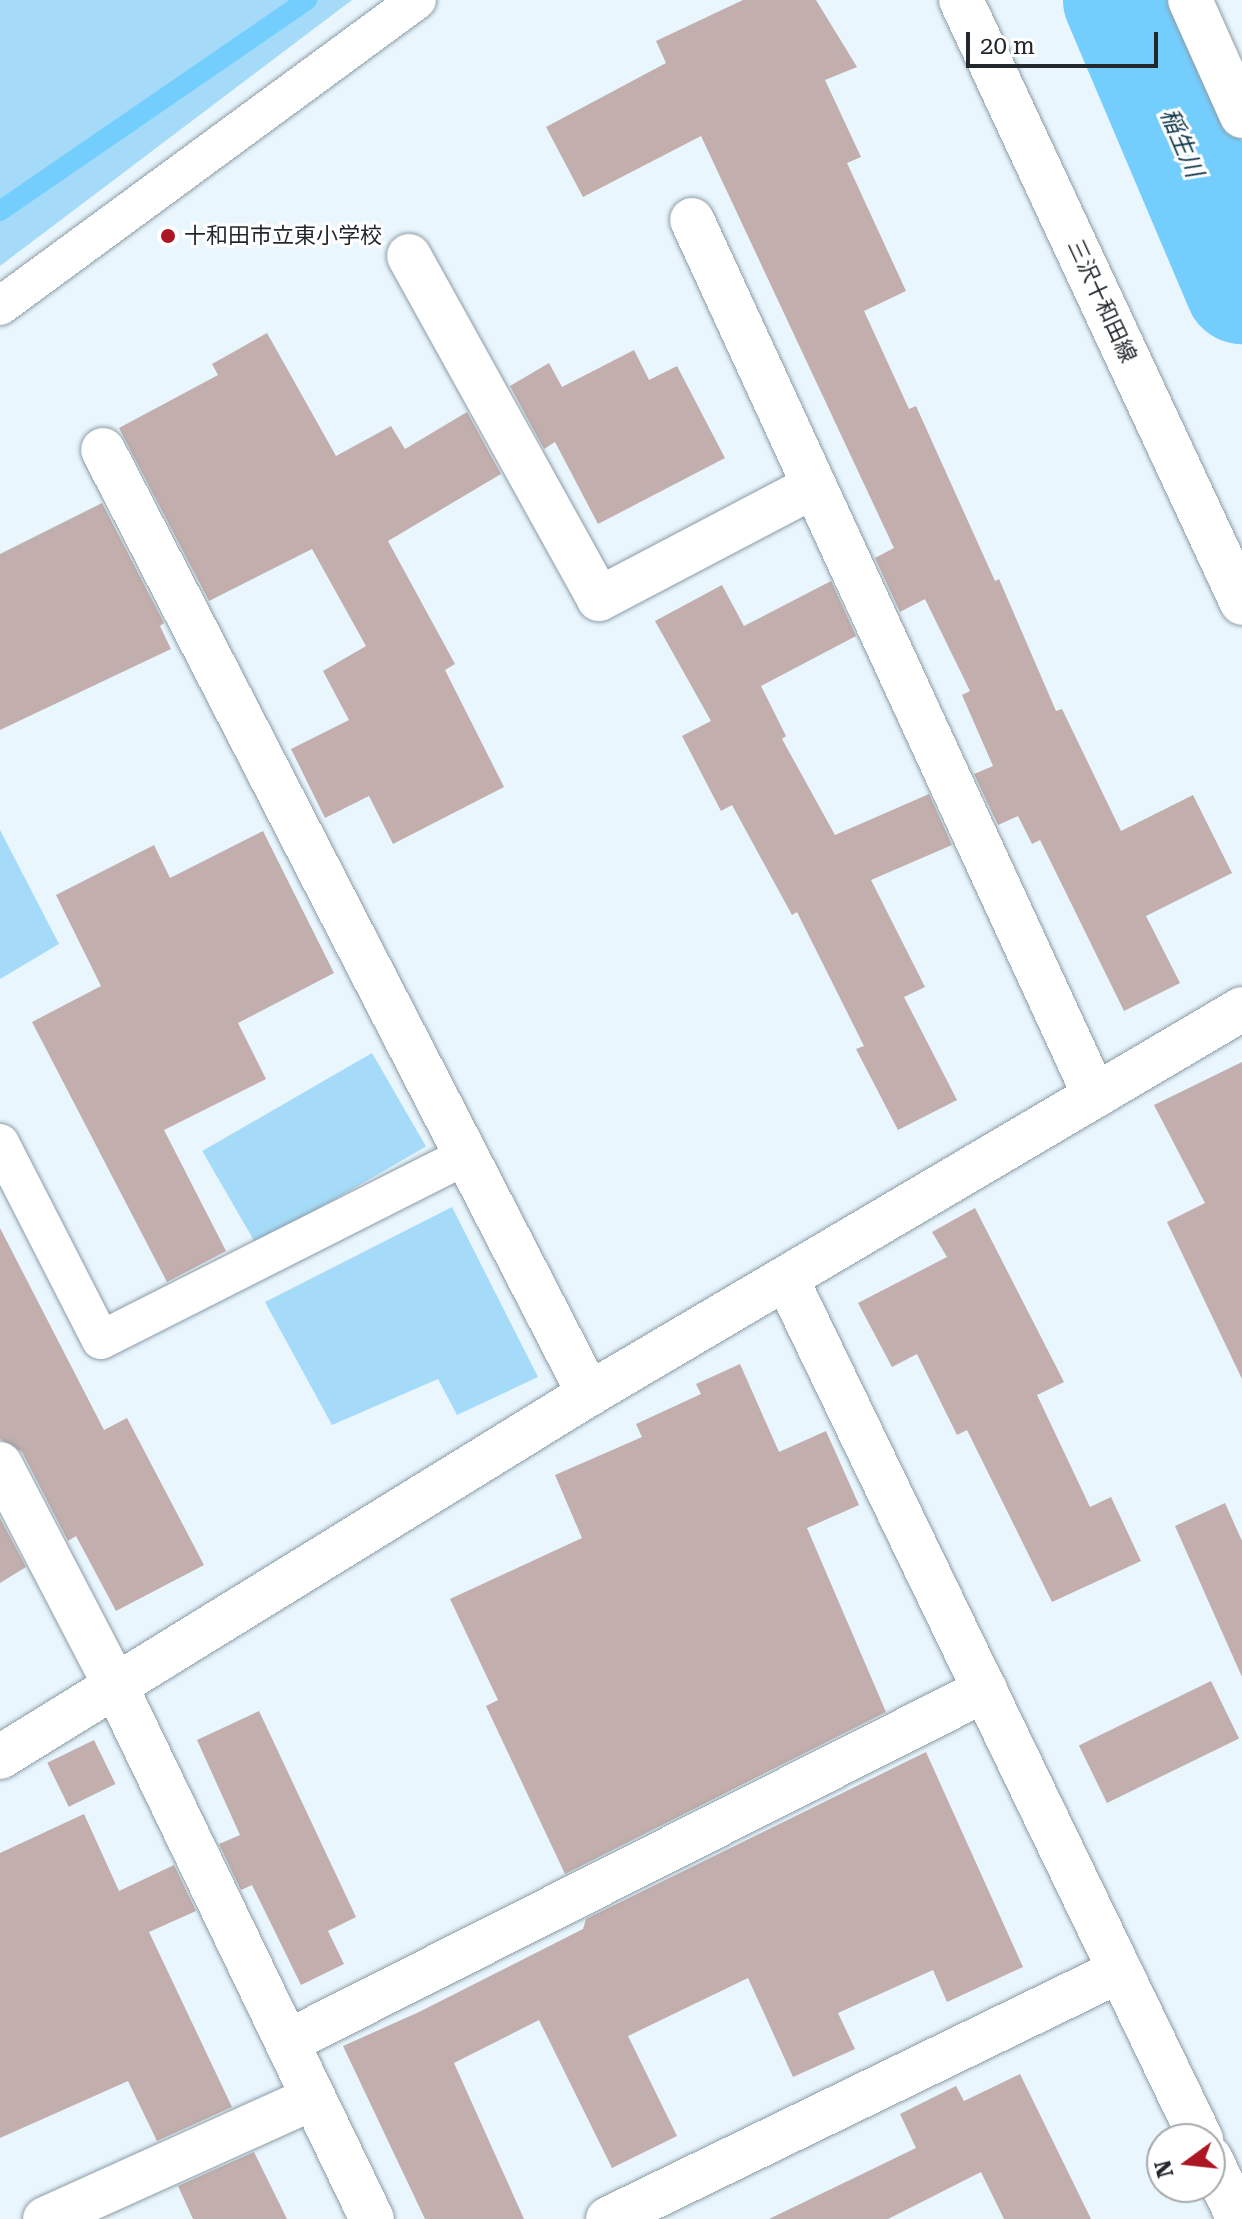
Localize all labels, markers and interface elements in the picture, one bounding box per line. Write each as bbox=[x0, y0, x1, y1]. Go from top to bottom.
scale bar bbox=[970, 16, 1162, 66]
text: 20 m bbox=[980, 32, 1035, 60]
water label: 稲生川 bbox=[1154, 104, 1208, 182]
place label: 十和田市立東小学校 bbox=[184, 223, 382, 249]
marker: 十和田市立東小学校 bbox=[159, 227, 177, 245]
street label: 三沢十和田線 bbox=[1062, 236, 1142, 366]
north arrow bbox=[1146, 2123, 1226, 2203]
text: N bbox=[1150, 2157, 1179, 2180]

